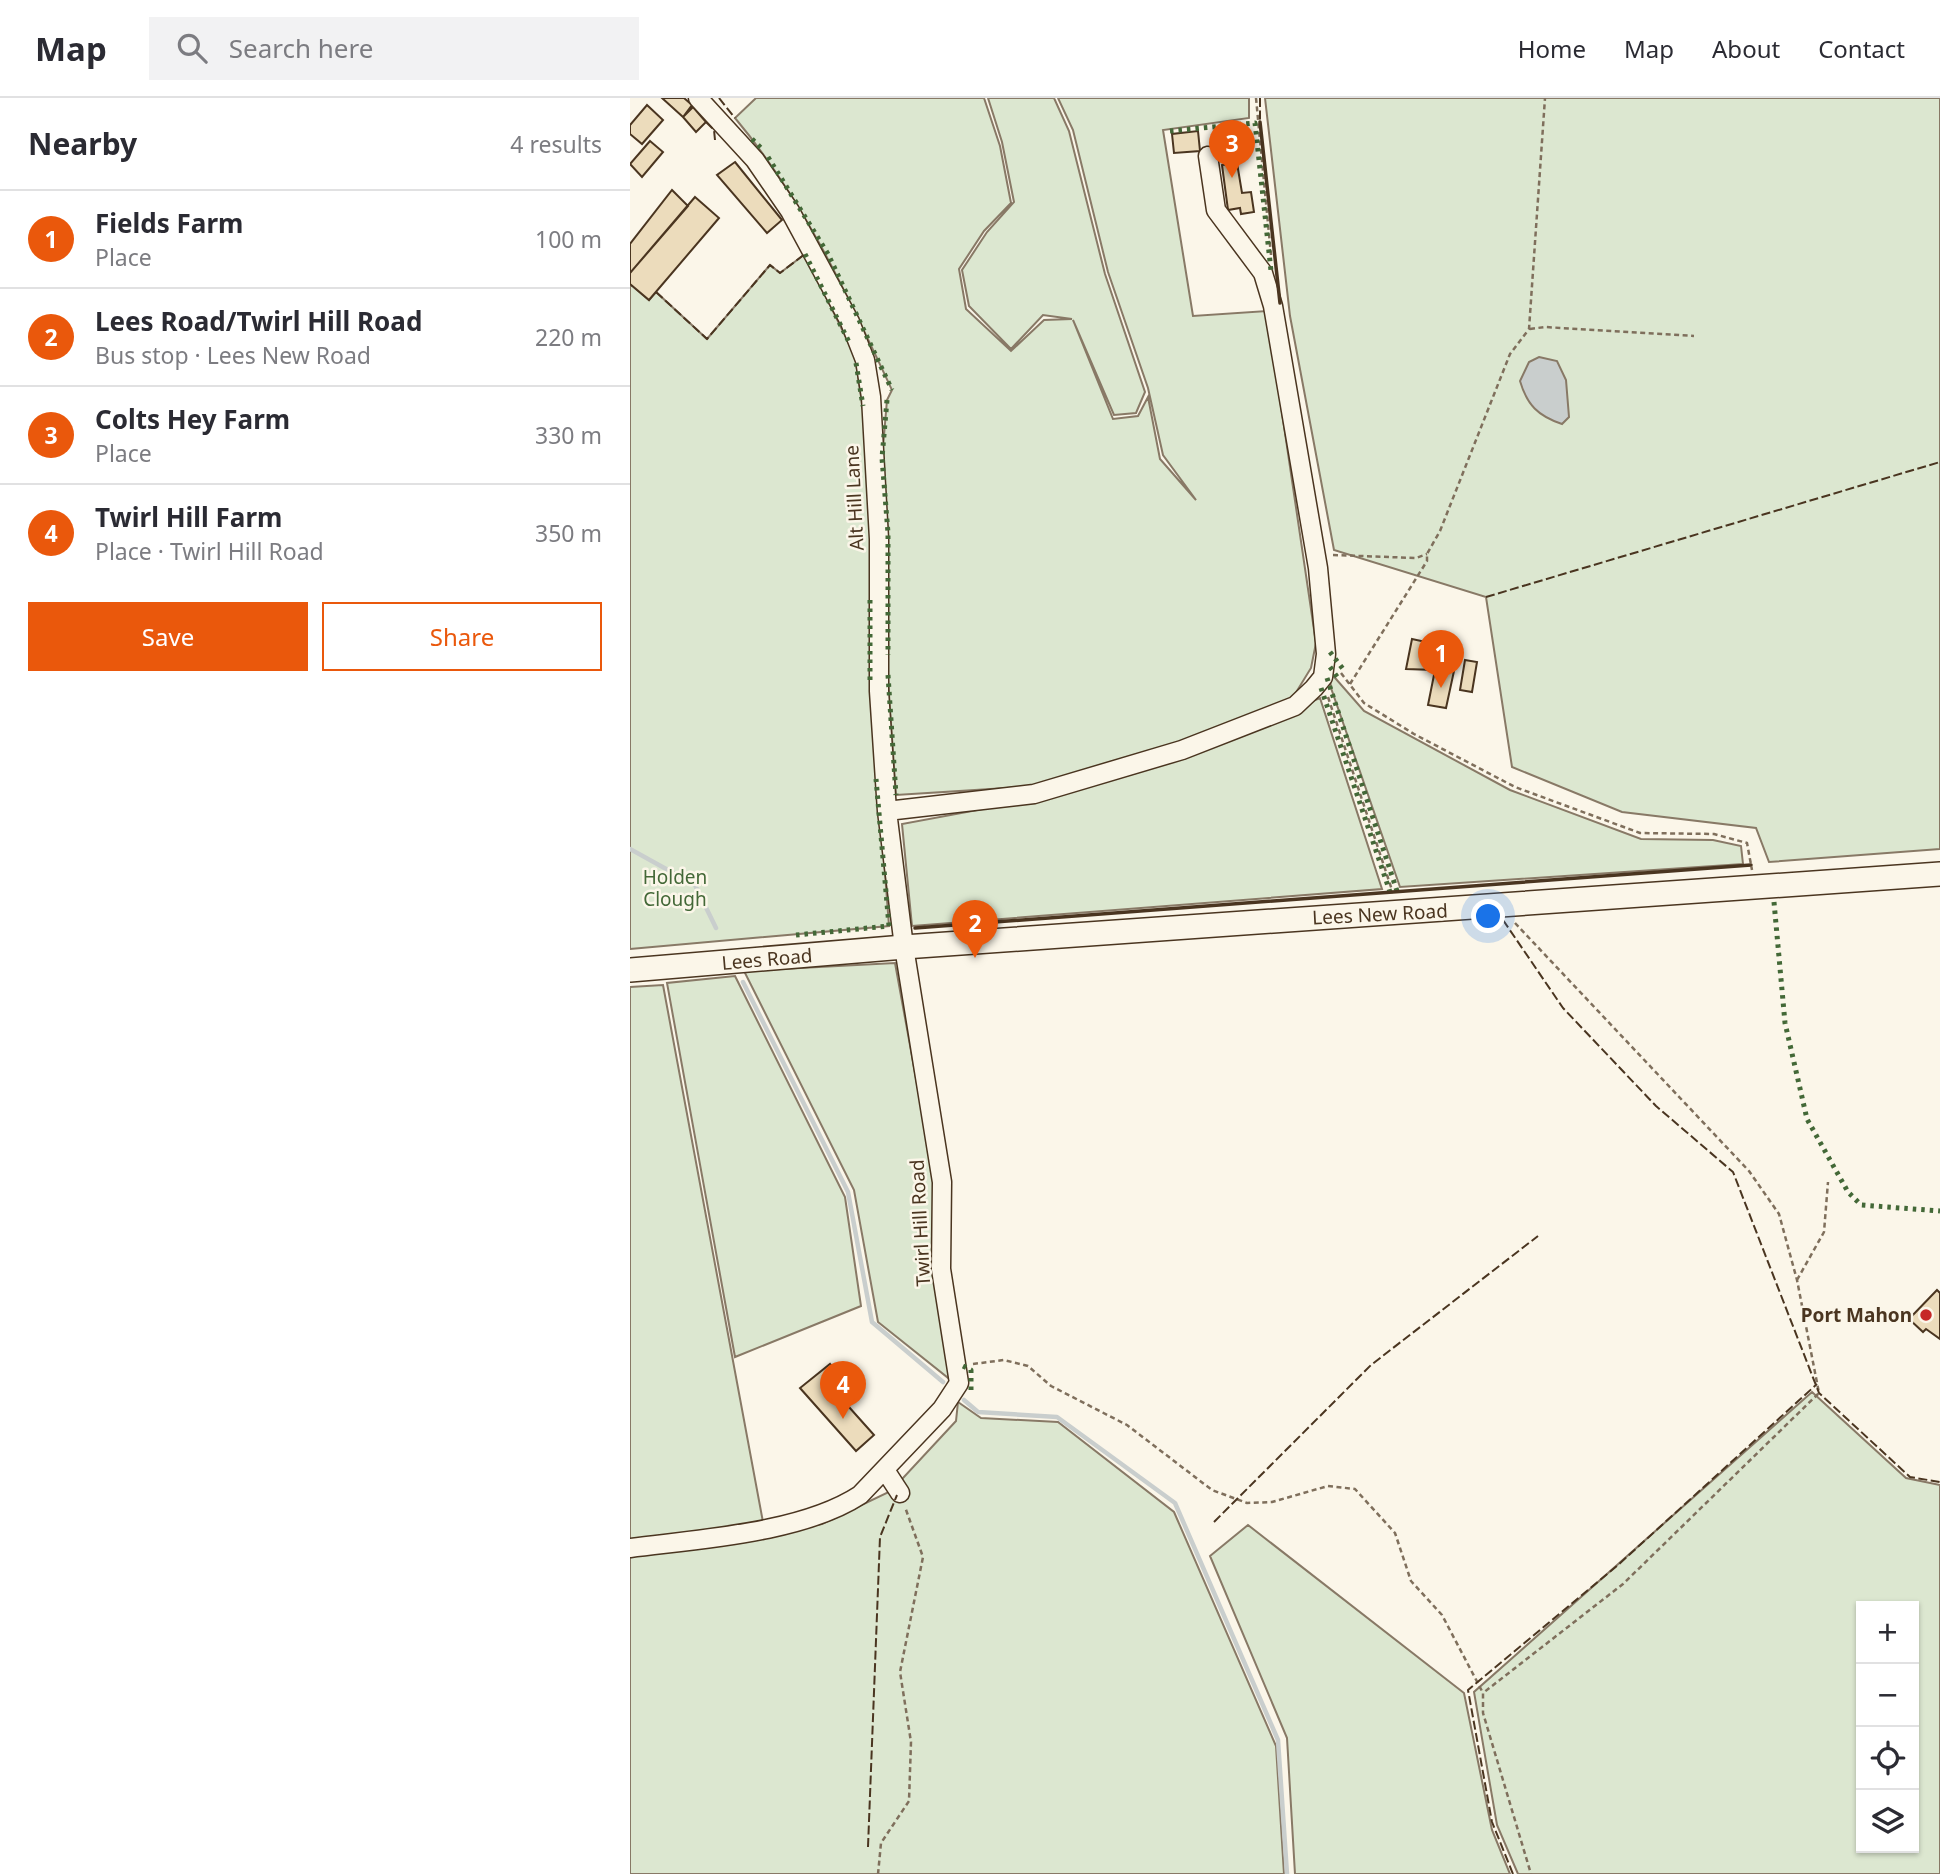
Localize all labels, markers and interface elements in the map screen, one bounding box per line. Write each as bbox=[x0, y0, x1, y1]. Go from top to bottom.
search box bbox=[149, 17, 639, 80]
text: Map bbox=[35, 26, 107, 71]
icon: search bbox=[173, 29, 211, 67]
text: Search here bbox=[229, 30, 373, 66]
text: Home bbox=[1518, 32, 1586, 65]
text: Map bbox=[1624, 32, 1674, 65]
text: About bbox=[1712, 32, 1780, 65]
text: Contact bbox=[1818, 32, 1905, 65]
pin: 3 bbox=[1209, 120, 1255, 178]
text: Nearby bbox=[28, 123, 137, 164]
text: 4 results bbox=[510, 128, 602, 160]
text: Fields Farm bbox=[95, 205, 243, 241]
text: 1 bbox=[44, 223, 58, 255]
text: 100 m bbox=[535, 223, 602, 255]
text: Place bbox=[95, 241, 152, 273]
text: Lees Road/Twirl Hill Road bbox=[95, 303, 422, 339]
text: 2 bbox=[44, 321, 58, 353]
text: 220 m bbox=[535, 321, 602, 353]
text: Bus stop · Lees New Road bbox=[95, 339, 371, 371]
text: Colts Hey Farm bbox=[95, 401, 290, 437]
text: 3 bbox=[44, 419, 58, 451]
text: 330 m bbox=[535, 419, 602, 451]
text: Place bbox=[95, 437, 152, 469]
street label: Alt Hill Lane bbox=[838, 445, 870, 551]
text: Twirl Hill Farm bbox=[95, 499, 282, 535]
text: 4 bbox=[44, 517, 58, 549]
text: 350 m bbox=[535, 517, 602, 549]
text: Place · Twirl Hill Road bbox=[95, 535, 324, 567]
button: Save bbox=[28, 602, 308, 671]
button: Share bbox=[322, 602, 602, 671]
pin: 1 bbox=[1418, 630, 1464, 688]
park label: Holden Clough bbox=[643, 864, 707, 912]
street label: Lees New Road bbox=[1312, 897, 1448, 931]
your location bbox=[1471, 899, 1505, 933]
pin: 2 bbox=[952, 900, 998, 958]
street label: Lees Road bbox=[720, 942, 814, 976]
street label: Twirl Hill Road bbox=[904, 1159, 936, 1287]
place label: Port Mahon bbox=[1801, 1302, 1912, 1328]
marker: Port Mahon bbox=[1918, 1307, 1934, 1323]
pin: 4 bbox=[820, 1361, 866, 1419]
map controls bbox=[1856, 1601, 1919, 1853]
button: + bbox=[1856, 1601, 1919, 1664]
button: − bbox=[1856, 1664, 1919, 1727]
button: locate bbox=[1856, 1727, 1919, 1790]
button: layers bbox=[1856, 1790, 1919, 1853]

